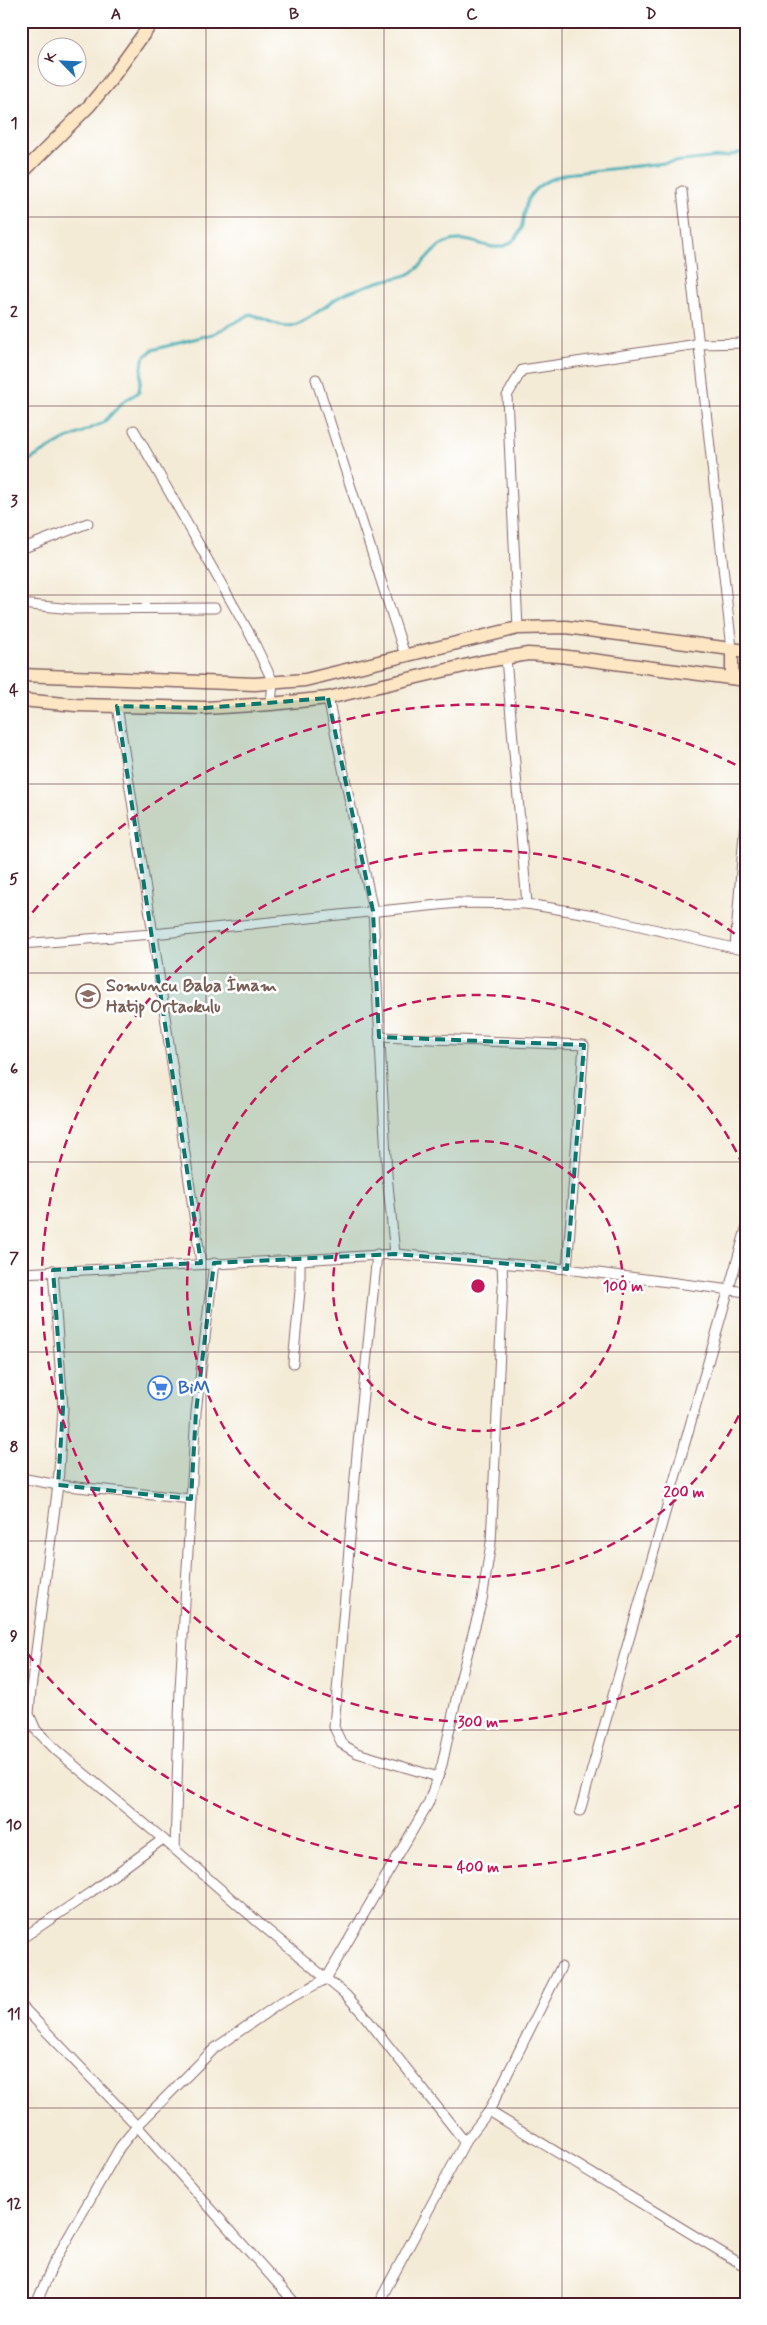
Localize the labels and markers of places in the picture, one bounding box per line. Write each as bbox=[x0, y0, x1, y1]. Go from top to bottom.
place label: Somuncu Baba İmam Hatip Ortaokulu bbox=[106, 974, 277, 1019]
school or university icon: Somuncu Baba İmam Hatip Ortaokulu bbox=[75, 983, 101, 1009]
centre of rings bbox=[469, 1277, 487, 1295]
supermarket icon: BiM bbox=[147, 1375, 173, 1401]
place label: BiM bbox=[178, 1376, 210, 1400]

